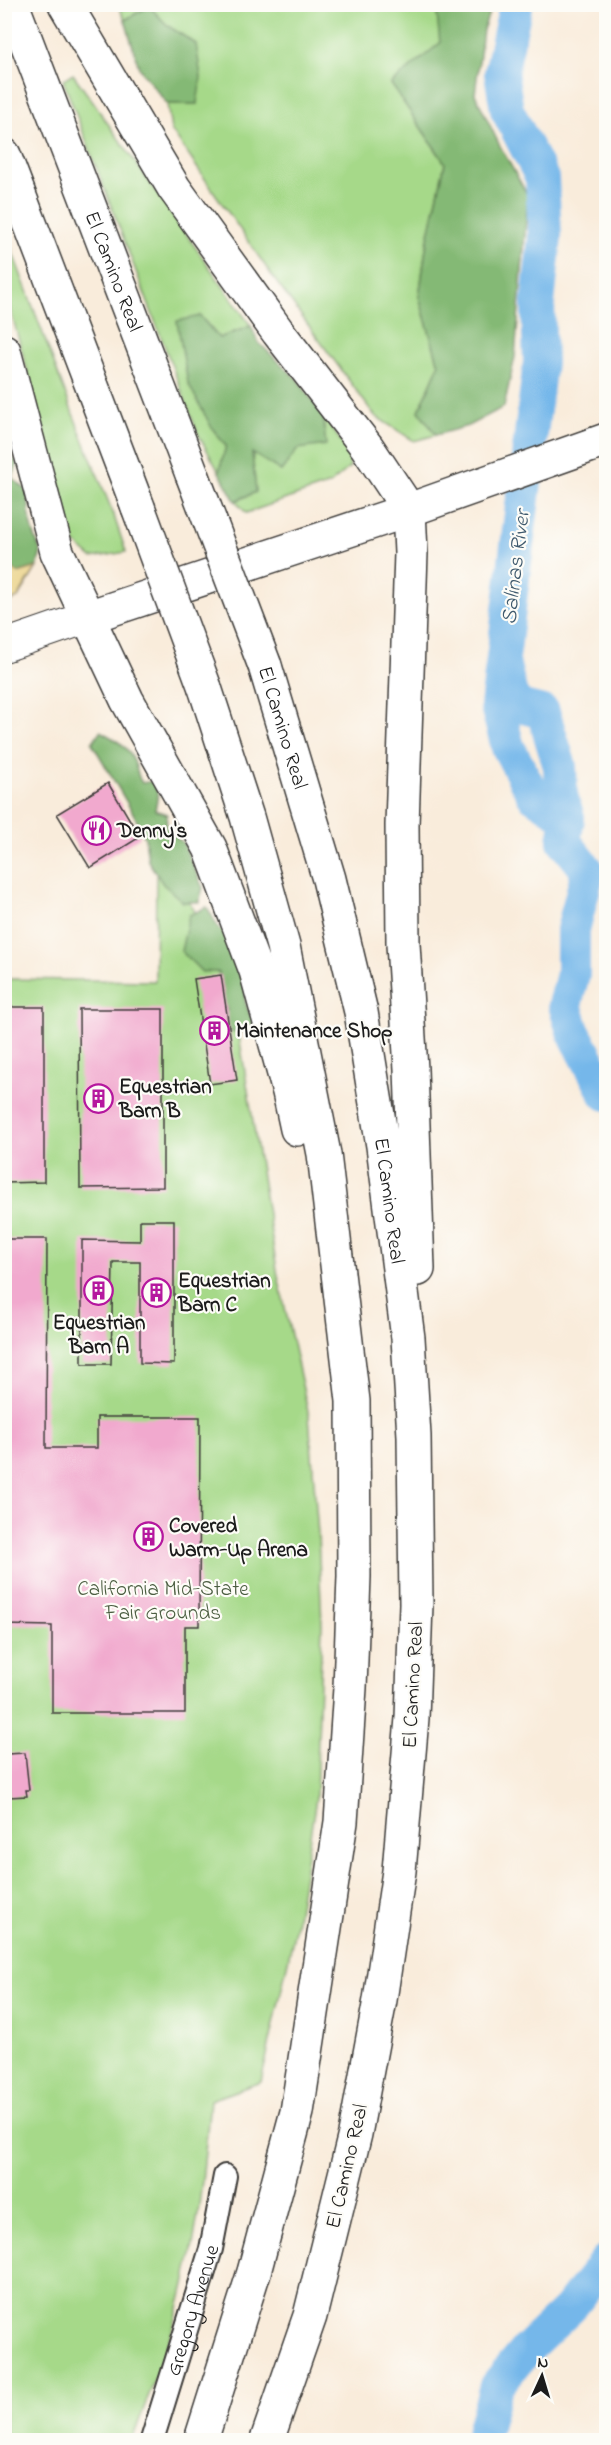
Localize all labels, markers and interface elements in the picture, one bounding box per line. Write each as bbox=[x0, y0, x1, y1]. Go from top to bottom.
street label: El Camino Real bbox=[76, 207, 149, 336]
water label: Salinas River bbox=[494, 505, 540, 626]
street label: El Camino Real bbox=[249, 663, 314, 793]
restaurant icon: Denny's bbox=[80, 814, 112, 846]
place label: Denny's bbox=[116, 817, 187, 849]
building icon: Maintenance Shop bbox=[199, 1014, 231, 1046]
place label: Maintenance Shop bbox=[236, 1017, 393, 1047]
place label: Equestrian Barn B bbox=[118, 1073, 212, 1127]
building icon: Equestrian Barn B bbox=[82, 1082, 114, 1114]
street label: El Camino Real bbox=[365, 1136, 411, 1266]
place label: Equestrian Barn C bbox=[177, 1267, 271, 1321]
building icon: Equestrian Barn A bbox=[83, 1275, 115, 1307]
building icon: Equestrian Barn C bbox=[141, 1276, 173, 1308]
place label: Equestrian Barn A bbox=[53, 1309, 145, 1363]
place label: Covered Warm-Up Arena bbox=[169, 1512, 308, 1566]
building icon: Covered Warm-Up Arena bbox=[132, 1521, 164, 1553]
park label: California Mid-State Fair Grounds bbox=[77, 1575, 249, 1629]
street label: El Camino Real bbox=[396, 1621, 432, 1749]
street label: El Camino Real bbox=[319, 2101, 377, 2232]
street label: Gregory Avenue bbox=[160, 2241, 229, 2380]
north arrow bbox=[512, 2346, 572, 2406]
text: N bbox=[537, 2351, 549, 2375]

